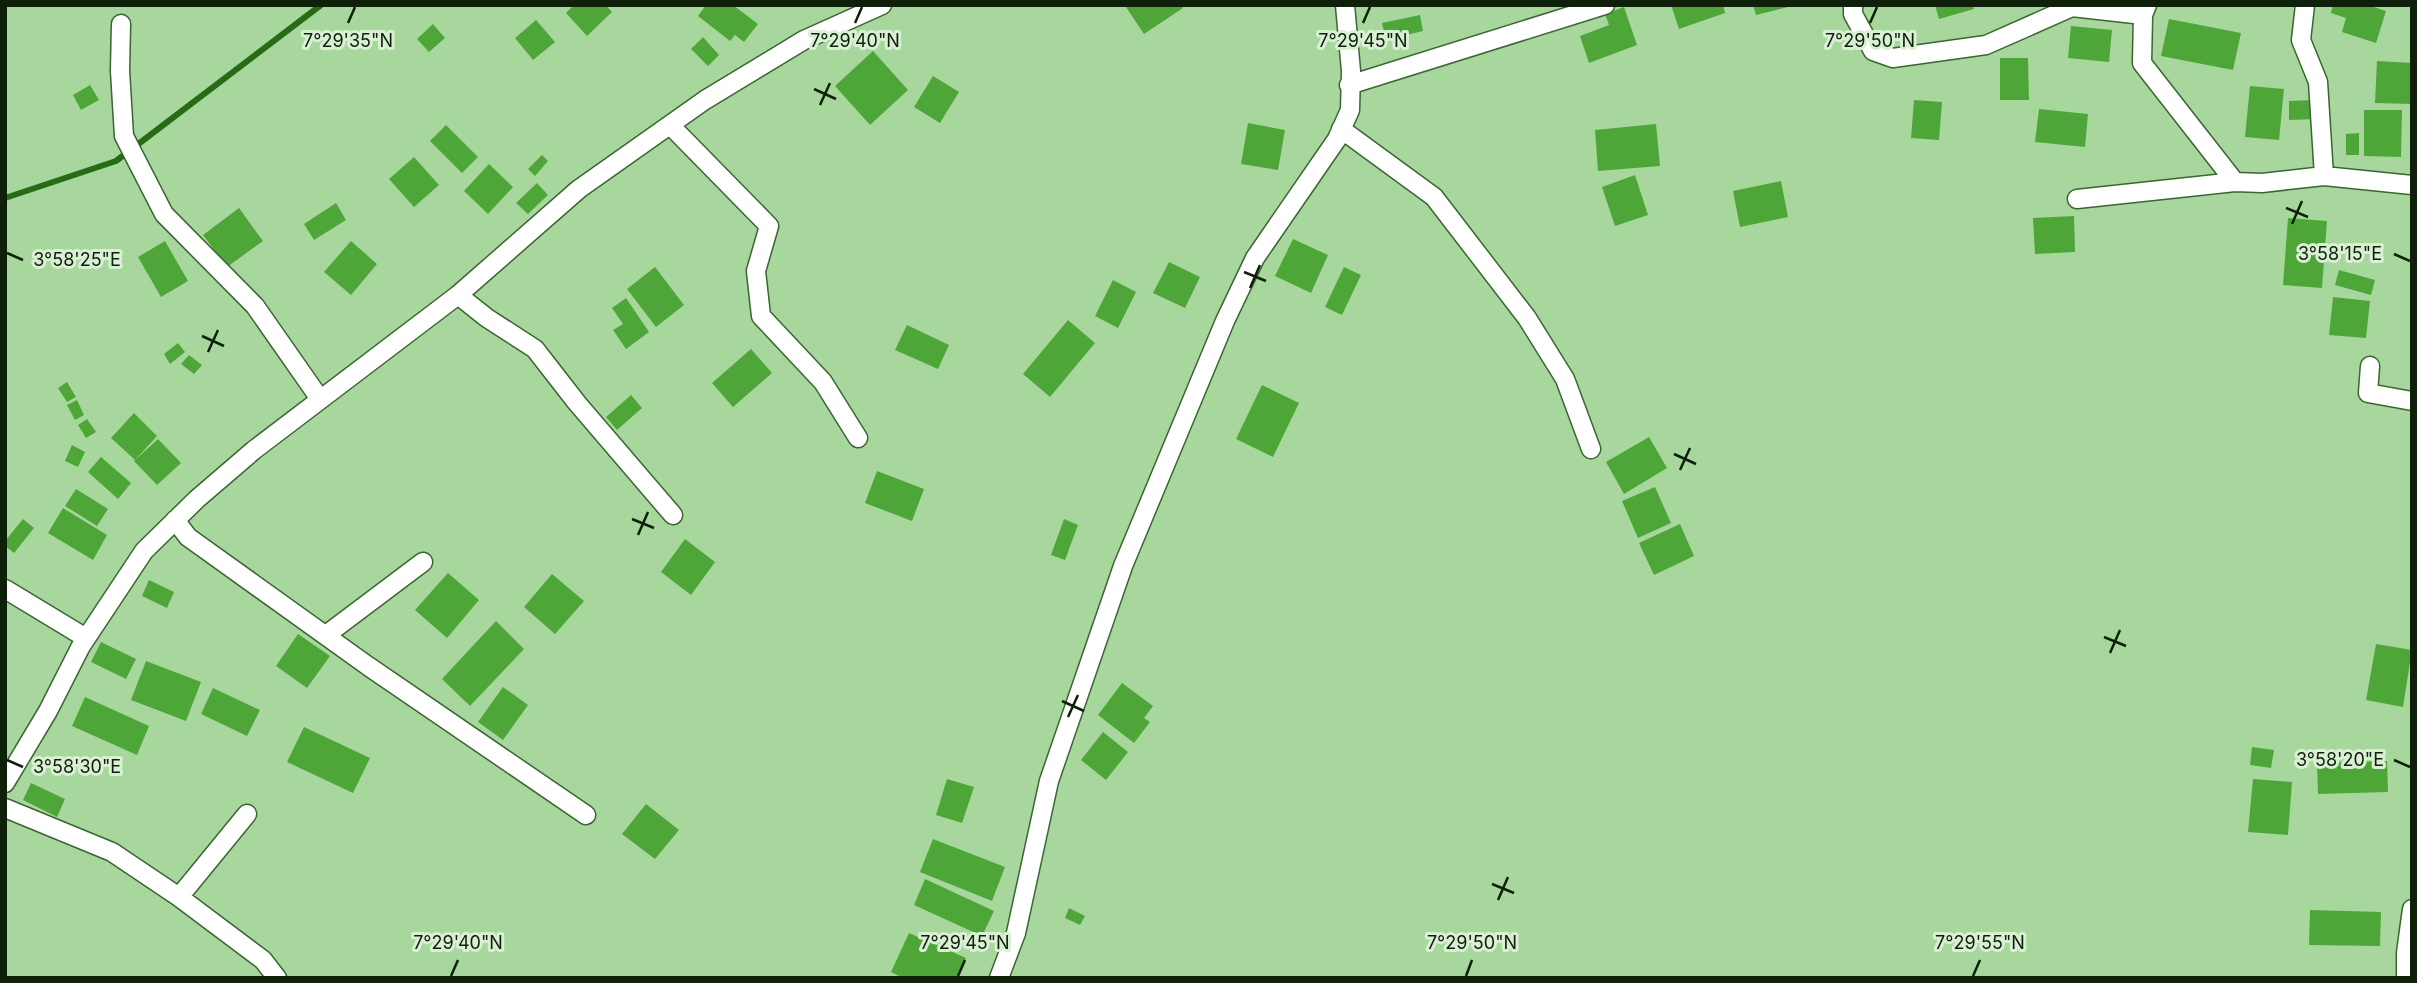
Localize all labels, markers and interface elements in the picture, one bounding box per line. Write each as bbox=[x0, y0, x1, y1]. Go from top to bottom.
text: 7°29'35"N bbox=[303, 30, 393, 51]
text: 7°29'40"N bbox=[810, 30, 900, 51]
text: 7°29'45"N bbox=[1318, 30, 1408, 51]
text: 7°29'50"N bbox=[1825, 30, 1915, 51]
text: 3°58'15"E bbox=[2298, 243, 2382, 264]
text: 3°58'25"E bbox=[33, 249, 121, 270]
text: 3°58'20"E bbox=[2296, 749, 2384, 770]
text: 3°58'30"E bbox=[33, 756, 121, 777]
text: 7°29'40"N bbox=[413, 932, 503, 953]
text: 7°29'45"N bbox=[920, 932, 1010, 953]
text: 7°29'50"N bbox=[1427, 932, 1517, 953]
text: 7°29'55"N bbox=[1935, 932, 2025, 953]

